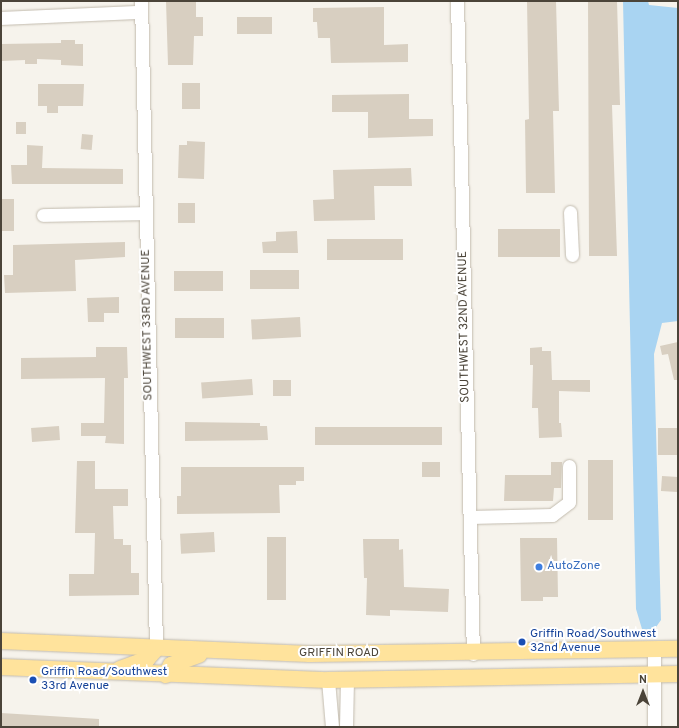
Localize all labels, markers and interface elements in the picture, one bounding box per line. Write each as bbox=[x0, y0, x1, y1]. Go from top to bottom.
street label: SOUTHWEST 33RD AVENUE bbox=[139, 249, 157, 401]
street label: SOUTHWEST 32ND AVENUE bbox=[456, 251, 474, 403]
place label: AutoZone bbox=[547, 560, 600, 574]
marker: AutoZone bbox=[534, 562, 544, 572]
place label: Griffin Road/Southwest 32nd Avenue bbox=[530, 628, 656, 656]
marker: Griffin Road/Southwest 32nd Avenue bbox=[517, 637, 527, 647]
street label: GRIFFIN ROAD bbox=[299, 647, 379, 661]
place label: Griffin Road/Southwest 33rd Avenue bbox=[41, 666, 167, 694]
north arrow bbox=[623, 672, 663, 712]
text: N bbox=[639, 673, 647, 687]
marker: Griffin Road/Southwest 33rd Avenue bbox=[28, 675, 38, 685]

